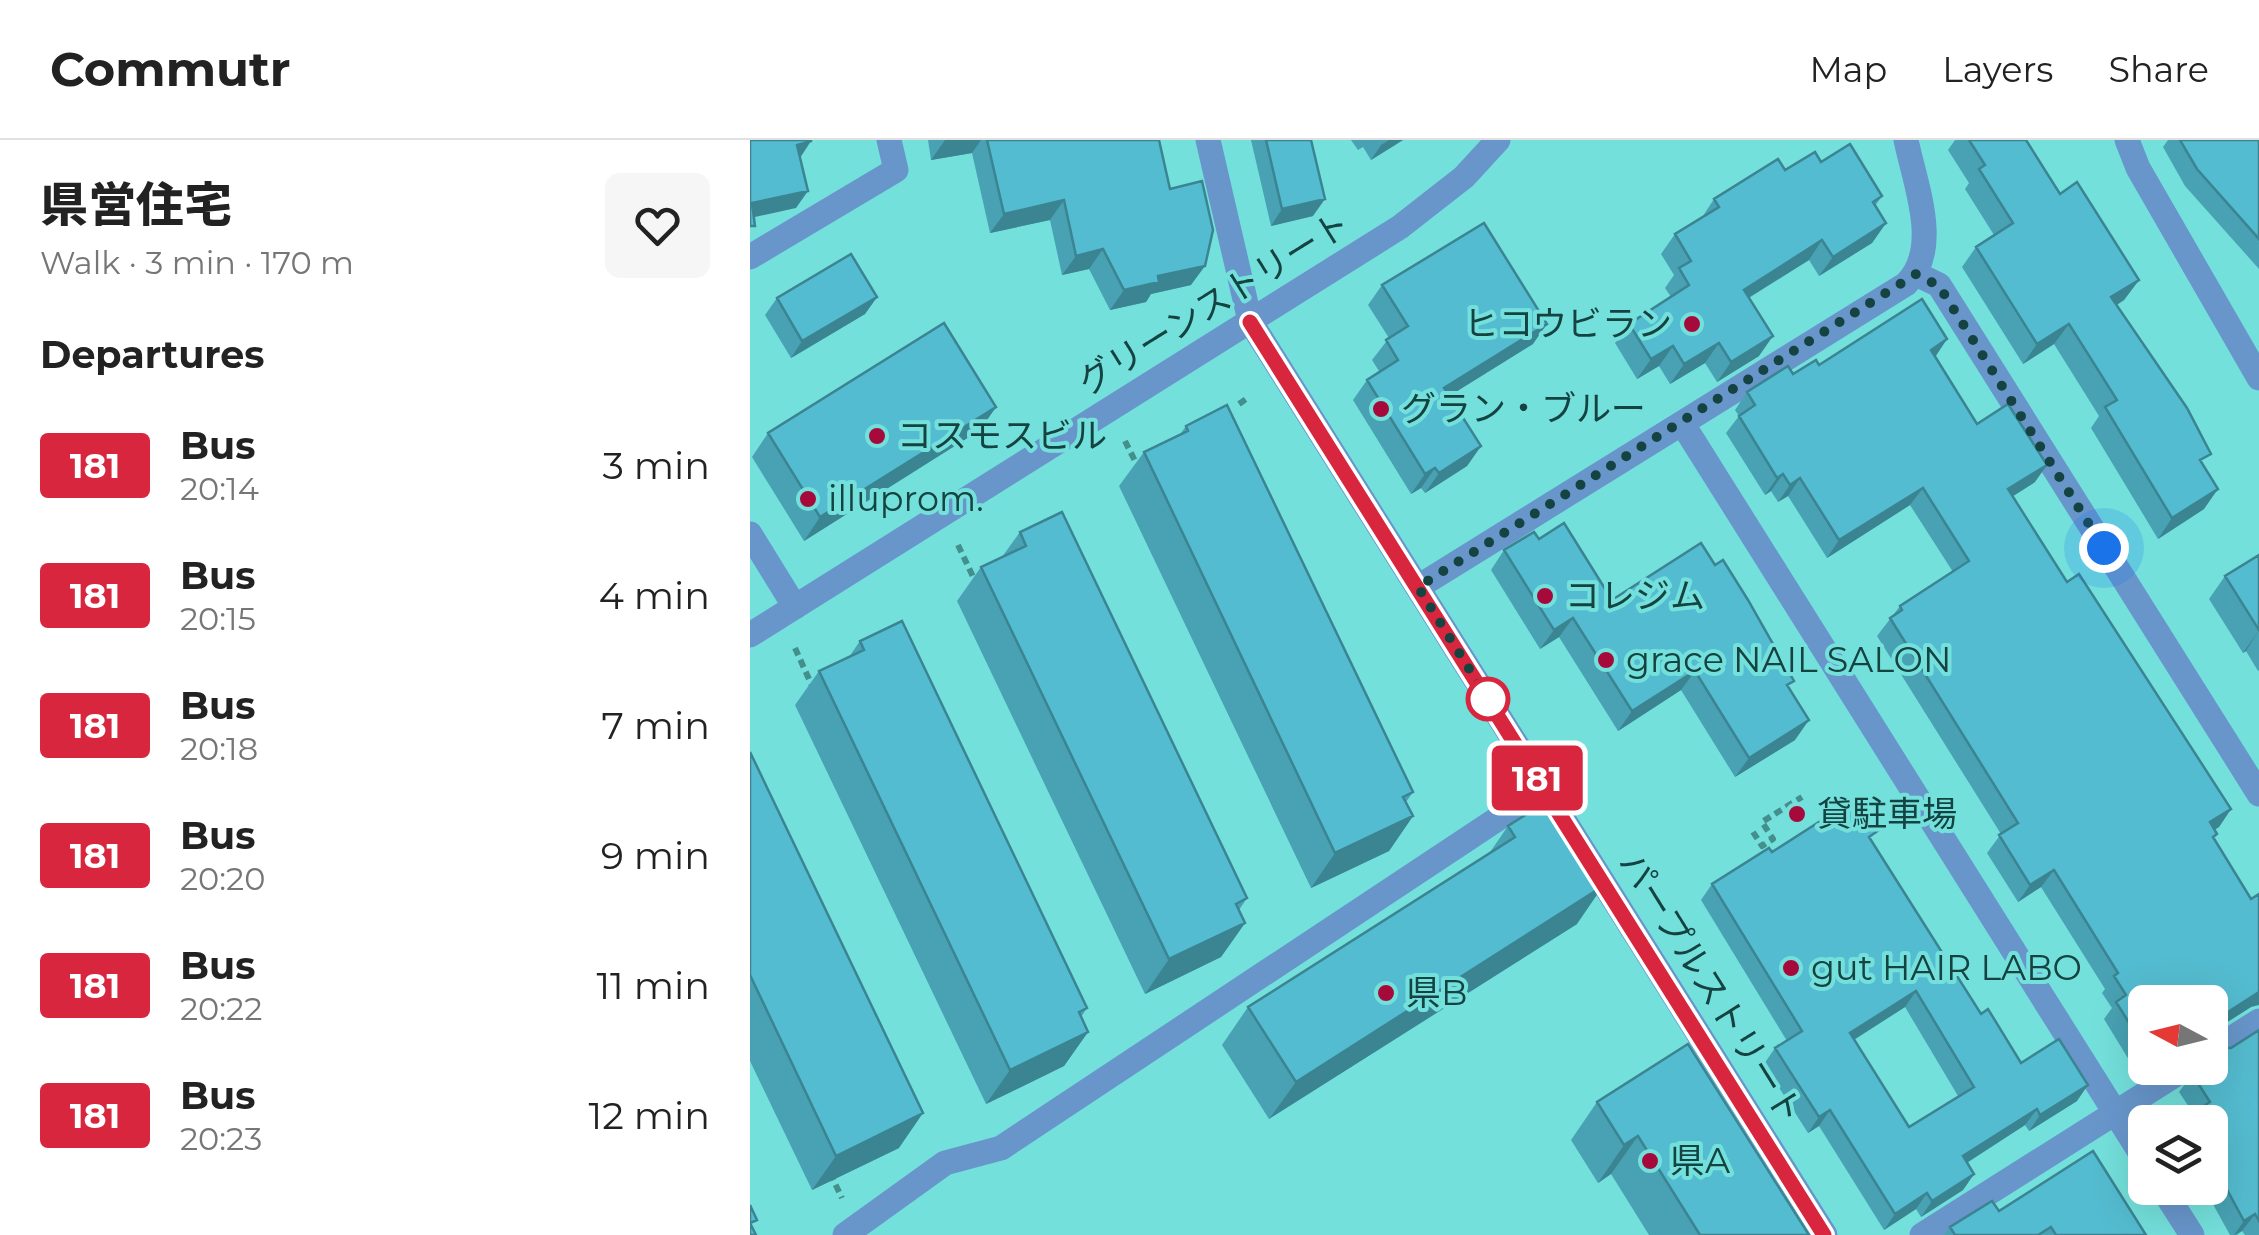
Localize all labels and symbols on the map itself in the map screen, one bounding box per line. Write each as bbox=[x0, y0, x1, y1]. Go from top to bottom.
street label: グリーンストリート bbox=[1070, 202, 1358, 404]
place label: ヒコウビラン bbox=[1463, 302, 1672, 345]
marker: ヒコウビラン bbox=[1681, 313, 1703, 335]
place label: グラン・ブルー bbox=[1401, 387, 1646, 430]
marker: グラン・ブルー bbox=[1370, 398, 1392, 420]
place label: コスモスビル bbox=[897, 414, 1107, 457]
marker: コスモスビル bbox=[866, 425, 888, 447]
place label: illuprom. bbox=[828, 477, 984, 520]
marker: illuprom. bbox=[797, 488, 819, 510]
your location bbox=[2079, 523, 2129, 573]
place label: コレジム bbox=[1565, 574, 1705, 617]
marker: コレジム bbox=[1534, 585, 1556, 607]
place label: grace NAIL SALON bbox=[1626, 638, 1951, 681]
marker: grace NAIL SALON bbox=[1595, 649, 1617, 671]
unlabelled marker bbox=[1467, 678, 1509, 720]
line badge: 181 bbox=[1480, 746, 1594, 810]
place label: 貸駐車場 bbox=[1817, 792, 1957, 835]
marker: 貸駐車場 bbox=[1786, 803, 1808, 825]
street label: パープルストリート bbox=[1610, 844, 1813, 1132]
place label: gut HAIR LABO bbox=[1811, 946, 2082, 989]
marker: gut HAIR LABO bbox=[1780, 957, 1802, 979]
place label: 県B bbox=[1406, 971, 1467, 1014]
marker: 県B bbox=[1375, 982, 1397, 1004]
north arrow bbox=[2128, 985, 2228, 1085]
place label: 県A bbox=[1670, 1139, 1731, 1182]
marker: 県A bbox=[1639, 1150, 1661, 1172]

